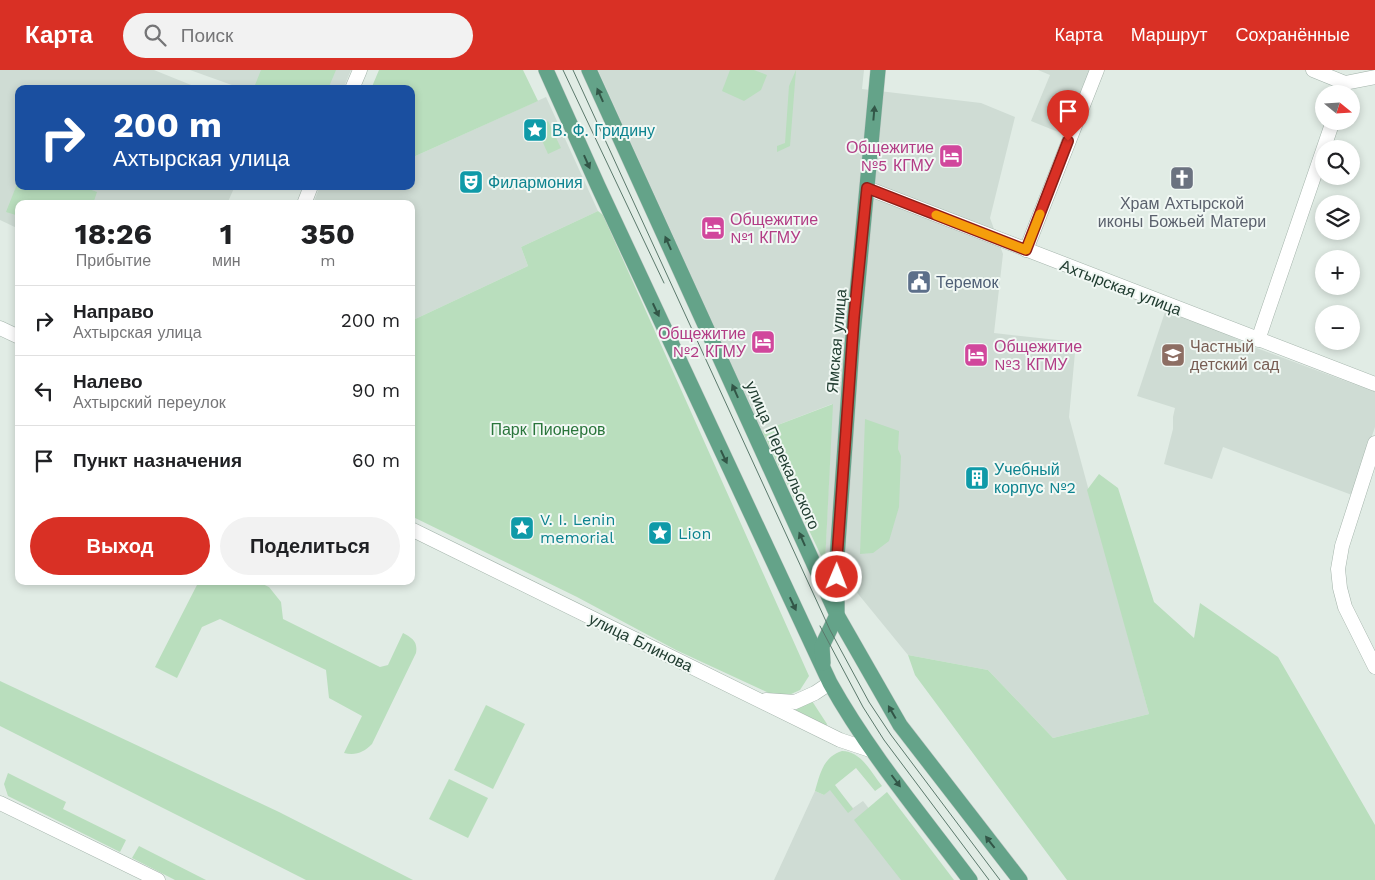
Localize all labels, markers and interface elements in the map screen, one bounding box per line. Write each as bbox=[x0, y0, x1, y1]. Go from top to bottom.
search box bbox=[123, 13, 473, 58]
text: Карта bbox=[25, 21, 93, 49]
icon: search bbox=[141, 21, 169, 49]
text: Поиск bbox=[181, 24, 233, 47]
text: Карта bbox=[1055, 24, 1103, 45]
text: Маршрут bbox=[1131, 24, 1207, 45]
text: Сохранённые bbox=[1235, 24, 1350, 45]
north arrow bbox=[1315, 85, 1360, 130]
map controls bbox=[1315, 85, 1360, 350]
one-way arrow bbox=[596, 88, 604, 102]
pin bbox=[1047, 90, 1089, 141]
icon: arrive bbox=[1054, 97, 1082, 125]
text: 200 m bbox=[113, 104, 222, 146]
icon: right bbox=[30, 105, 95, 170]
one-way arrow bbox=[870, 105, 878, 121]
place icon: В. Ф. Гридину bbox=[522, 117, 548, 143]
place label: В. Ф. Гридину bbox=[552, 121, 655, 140]
place label: Общежитие №5 КГМУ bbox=[846, 138, 935, 175]
button: search bbox=[1315, 140, 1360, 185]
hotel icon: Общежитие №5 КГМУ bbox=[938, 143, 964, 169]
text: Ахтырская улица bbox=[113, 146, 290, 171]
one-way arrow bbox=[584, 155, 592, 169]
church icon: Храм Ахтырской иконы Божьей Матери bbox=[1169, 165, 1195, 191]
theatre icon: Филармония bbox=[458, 169, 484, 195]
place label: Филармония bbox=[488, 173, 583, 192]
place label: Храм Ахтырской иконы Божьей Матери bbox=[1098, 194, 1266, 231]
button: layers bbox=[1315, 195, 1360, 240]
place label: Общежитие №1 КГМУ bbox=[730, 210, 818, 247]
hotel icon: Общежитие №1 КГМУ bbox=[700, 215, 726, 241]
text: 18:26 bbox=[75, 216, 152, 251]
text: 1 bbox=[220, 216, 233, 251]
text: 350 bbox=[301, 216, 355, 251]
one-way arrow bbox=[663, 236, 671, 250]
button: + bbox=[1315, 250, 1360, 295]
text: Прибытие bbox=[76, 251, 151, 270]
text: мин bbox=[212, 251, 241, 270]
text: m bbox=[320, 251, 335, 270]
street label: Ахтырская улица bbox=[1057, 256, 1184, 319]
public building icon: Теремок bbox=[906, 269, 932, 295]
place label: Теремок bbox=[936, 273, 999, 292]
street label: Ямская улица bbox=[822, 288, 851, 394]
text: Направо bbox=[73, 300, 154, 323]
one-way arrow bbox=[652, 303, 660, 317]
button: − bbox=[1315, 305, 1360, 350]
icon: right bbox=[30, 307, 58, 335]
text: 200 m bbox=[341, 309, 400, 332]
text: Ахтырская улица bbox=[73, 323, 202, 342]
place label: Общежитие №2 КГМУ bbox=[658, 324, 747, 361]
hotel icon: Общежитие №2 КГМУ bbox=[750, 329, 776, 355]
place label: Общежитие №3 КГМУ bbox=[994, 337, 1082, 374]
place label: Частный детский сад bbox=[1190, 337, 1280, 374]
hotel icon: Общежитие №3 КГМУ bbox=[963, 342, 989, 368]
school or university icon: Частный детский сад bbox=[1160, 342, 1186, 368]
text: Налево bbox=[73, 370, 143, 393]
icon: left bbox=[30, 377, 58, 405]
street label: улица Перекальского bbox=[741, 378, 824, 532]
text: 90 m bbox=[352, 379, 400, 402]
one-way arrow bbox=[731, 384, 739, 398]
text: Ахтырский переулок bbox=[73, 393, 226, 412]
park label: Парк Пионеров bbox=[490, 420, 606, 439]
icon: arrive bbox=[30, 447, 58, 475]
text: Пункт назначения bbox=[73, 449, 242, 472]
text: 60 m bbox=[352, 449, 400, 472]
one-way arrow bbox=[721, 450, 729, 464]
place label: Учебный корпус №2 bbox=[994, 460, 1076, 497]
building icon: Учебный корпус №2 bbox=[964, 465, 990, 491]
place label: V. I. Lenin memorial bbox=[540, 510, 615, 547]
place icon: V. I. Lenin memorial bbox=[509, 515, 535, 541]
button: Выход bbox=[30, 517, 210, 575]
button: Поделиться bbox=[220, 517, 400, 575]
place icon: Lion bbox=[647, 520, 673, 546]
place label: Lion bbox=[678, 524, 711, 543]
one-way arrow bbox=[798, 532, 806, 546]
position arrow bbox=[810, 550, 862, 602]
one-way arrow bbox=[789, 597, 797, 611]
street label: улица Блинова bbox=[586, 609, 696, 676]
one-way arrow bbox=[888, 705, 897, 719]
one-way arrow bbox=[890, 774, 901, 787]
one-way arrow bbox=[985, 835, 996, 848]

